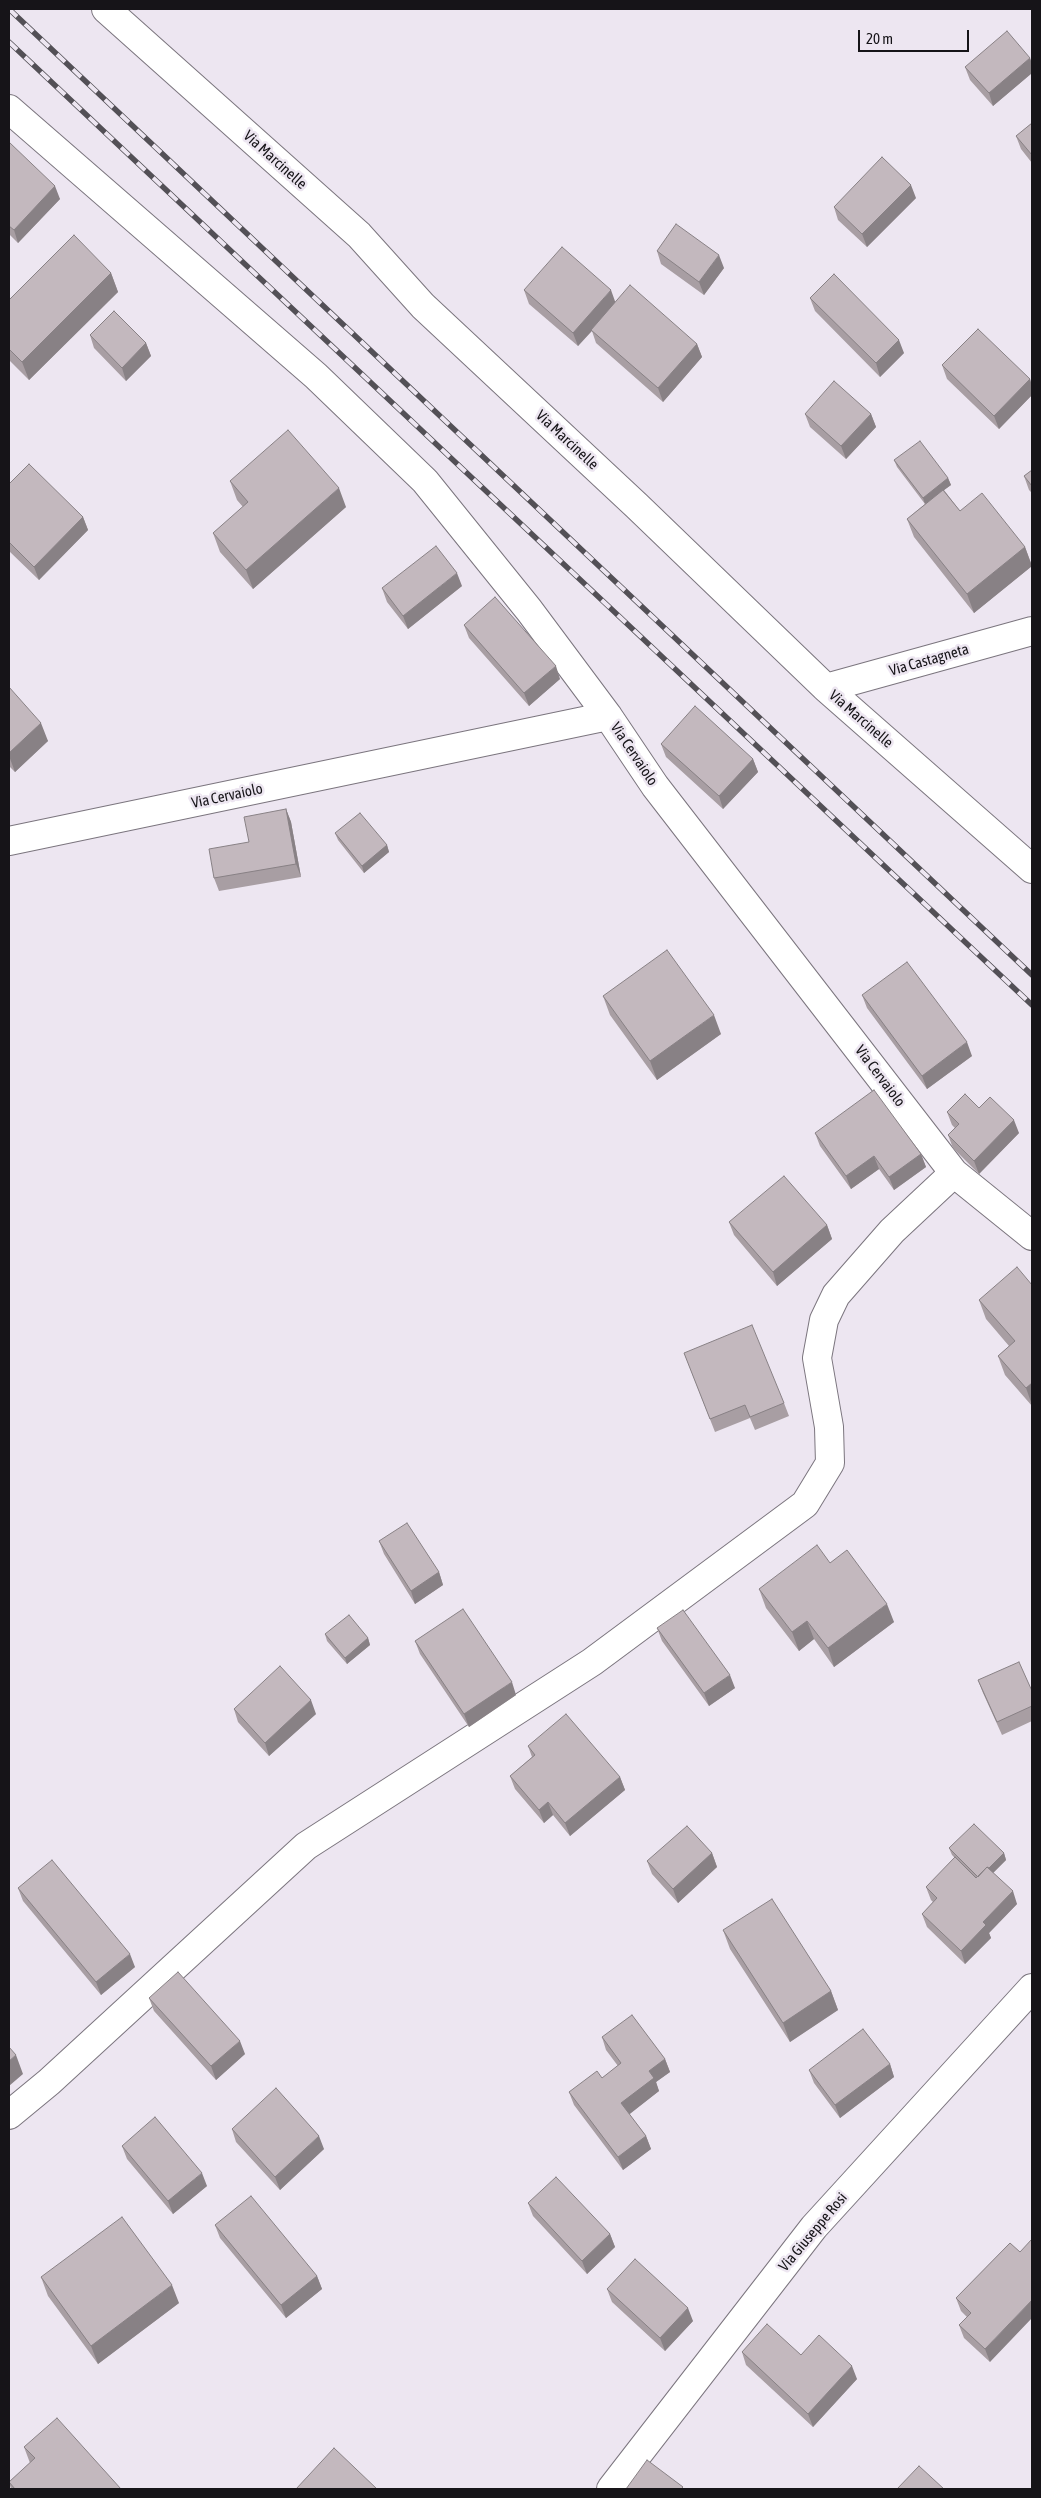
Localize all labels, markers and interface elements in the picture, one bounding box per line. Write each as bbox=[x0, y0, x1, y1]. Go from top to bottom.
scale bar bbox=[861, 20, 972, 52]
text: 20 m bbox=[866, 30, 893, 47]
street label: Via Marcinelle bbox=[240, 127, 310, 193]
street label: Via Marcinelle bbox=[532, 406, 602, 474]
street label: Via Castagneta bbox=[887, 640, 971, 680]
street label: Via Marcinelle bbox=[825, 686, 897, 752]
street label: Via Cervaiolo bbox=[606, 719, 662, 789]
street label: Via Cervaiolo bbox=[190, 780, 264, 812]
street label: Via Cervaiolo bbox=[851, 1042, 909, 1110]
street label: Via Giuseppe Rosi bbox=[775, 2189, 851, 2275]

